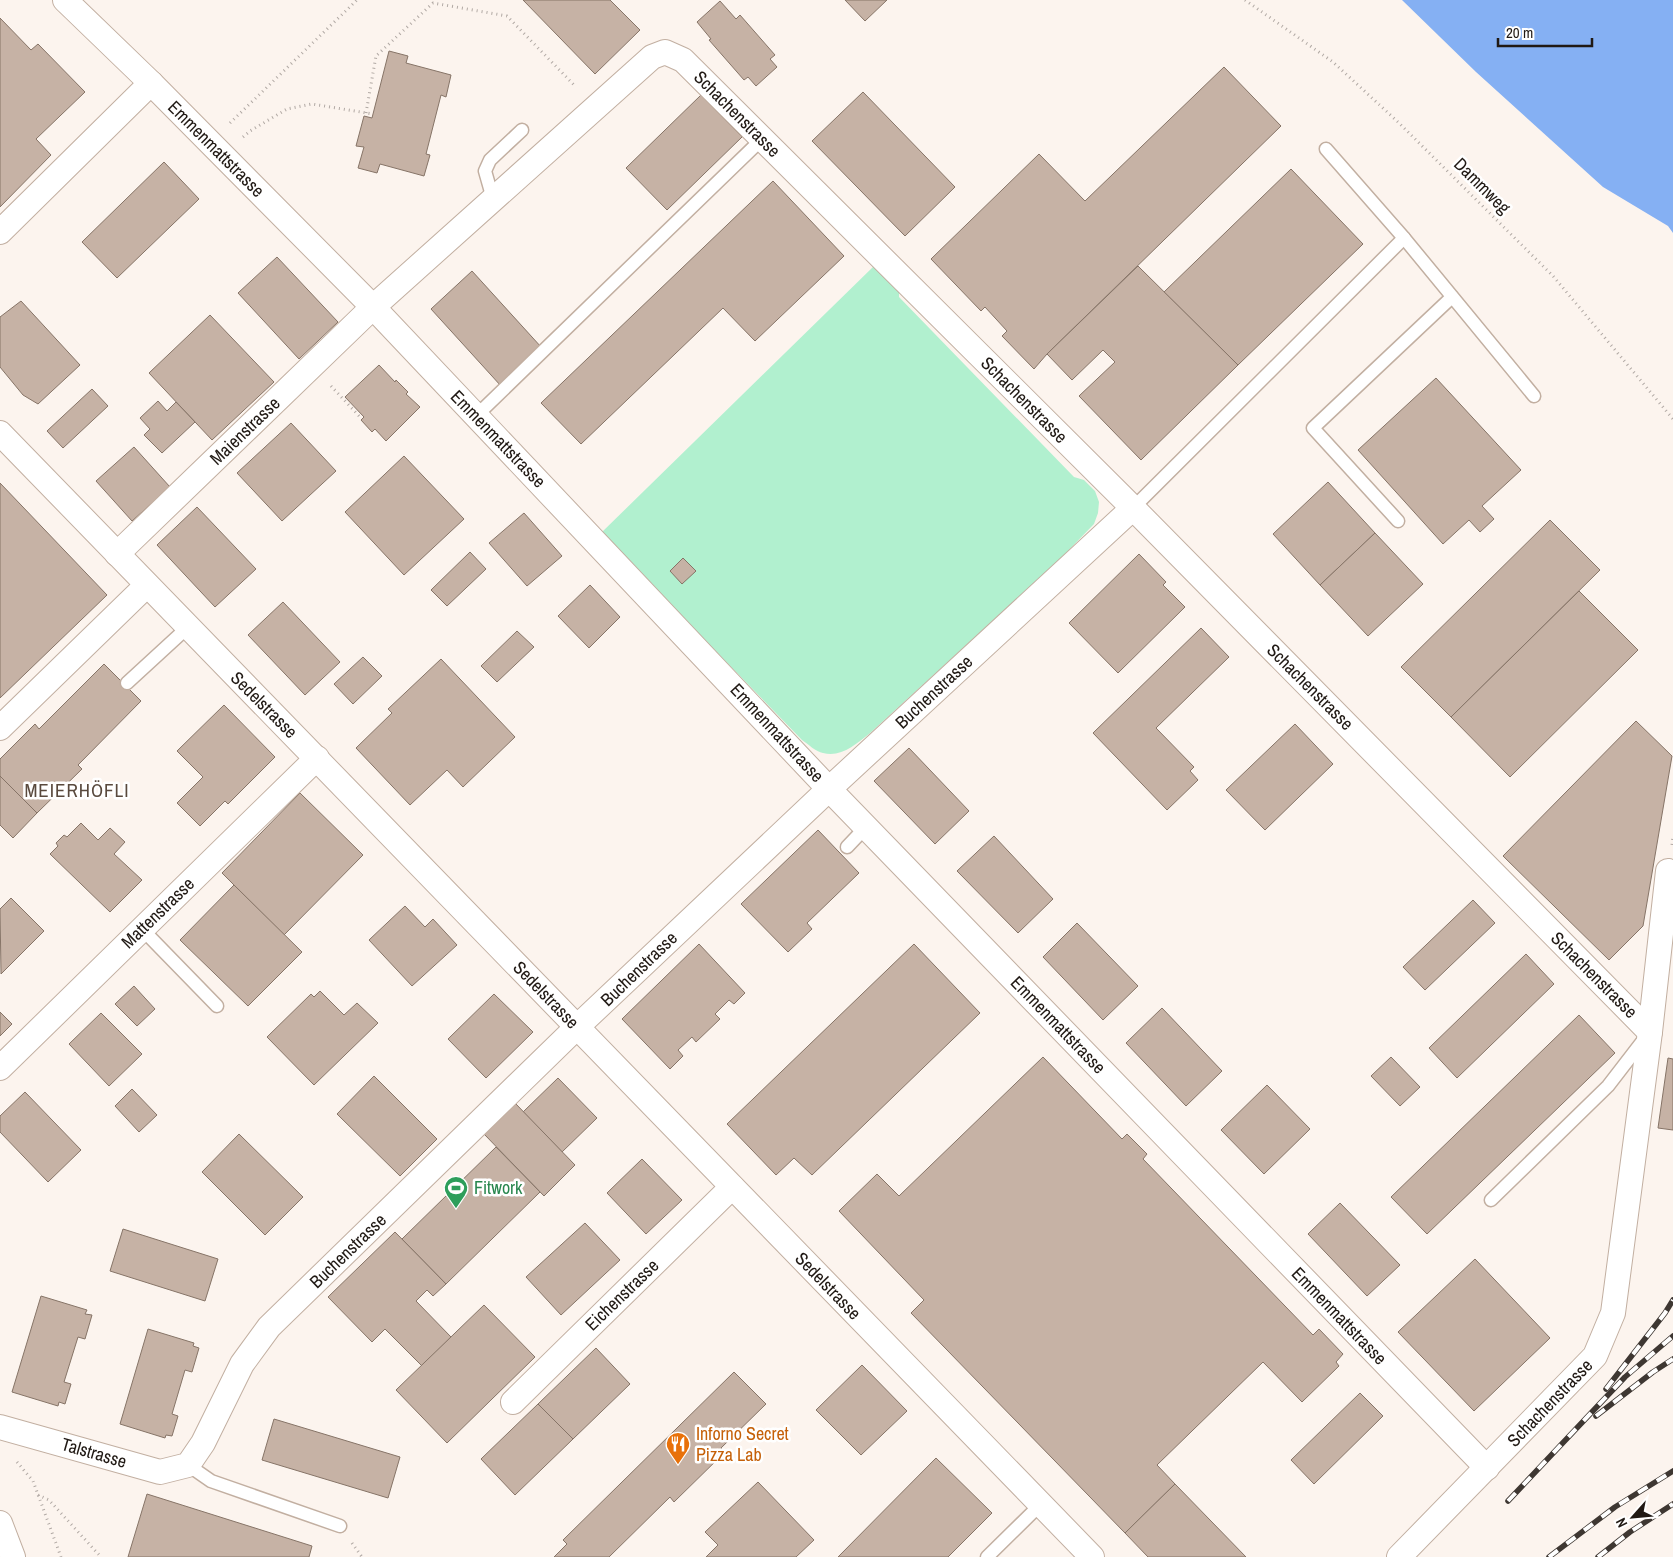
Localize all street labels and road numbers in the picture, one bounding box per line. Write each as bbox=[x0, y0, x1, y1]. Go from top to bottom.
street label: Schachenstrasse bbox=[688, 65, 786, 163]
street label: Emmenmattstrasse bbox=[163, 95, 270, 202]
street label: Dammweg bbox=[1449, 152, 1517, 220]
street label: Schachenstrasse bbox=[975, 351, 1073, 449]
street label: Emmenmattstrasse bbox=[445, 384, 552, 493]
street label: Maienstrasse bbox=[204, 391, 285, 470]
street label: Schachenstrasse bbox=[1261, 638, 1359, 736]
street label: Buchenstrasse bbox=[889, 649, 978, 734]
street label: Sedelstrasse bbox=[225, 666, 303, 744]
street label: Emmenmattstrasse bbox=[725, 678, 830, 788]
street label: Mattenstrasse bbox=[116, 871, 200, 954]
street label: Buchenstrasse bbox=[595, 926, 682, 1012]
street label: Schachenstrasse bbox=[1545, 926, 1643, 1024]
street label: Sedelstrasse bbox=[508, 955, 585, 1034]
street label: Emmenmattstrasse bbox=[1005, 970, 1112, 1079]
street label: Buchenstrasse bbox=[304, 1208, 391, 1294]
street label: Sedelstrasse bbox=[790, 1246, 867, 1325]
street label: Eichenstrasse bbox=[579, 1253, 664, 1336]
street label: Emmenmattstrasse bbox=[1286, 1261, 1393, 1370]
street label: Schachenstrasse bbox=[1501, 1353, 1598, 1452]
street label: Talstrasse bbox=[59, 1431, 130, 1474]

